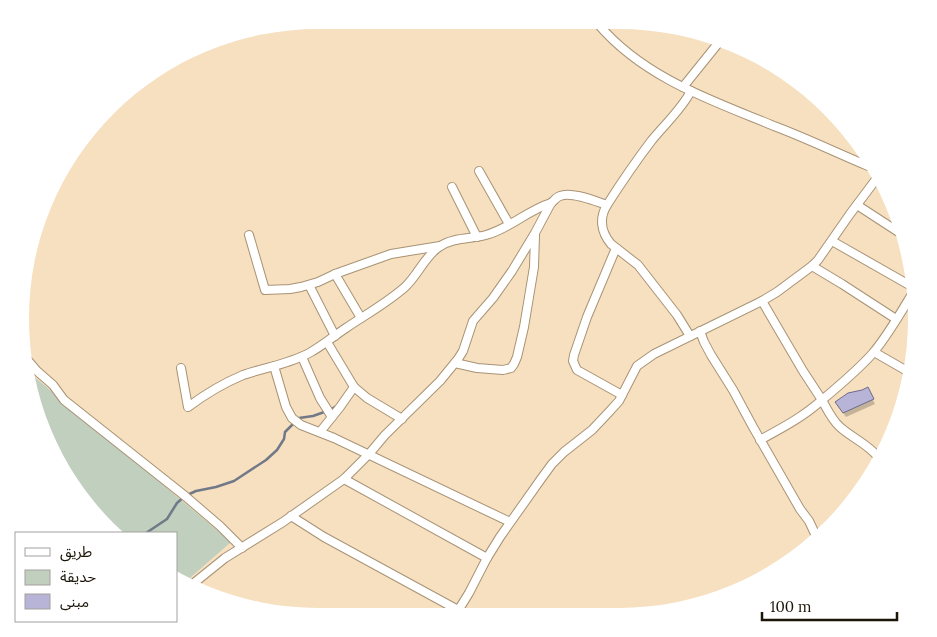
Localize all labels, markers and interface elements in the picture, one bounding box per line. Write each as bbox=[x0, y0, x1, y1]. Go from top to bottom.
legend bbox=[15, 532, 178, 622]
text: طريق bbox=[60, 542, 92, 562]
text: حديقة bbox=[60, 567, 96, 586]
scale bar bbox=[762, 590, 897, 622]
text: مبنى bbox=[60, 592, 89, 611]
text: 100 m bbox=[770, 597, 811, 616]

